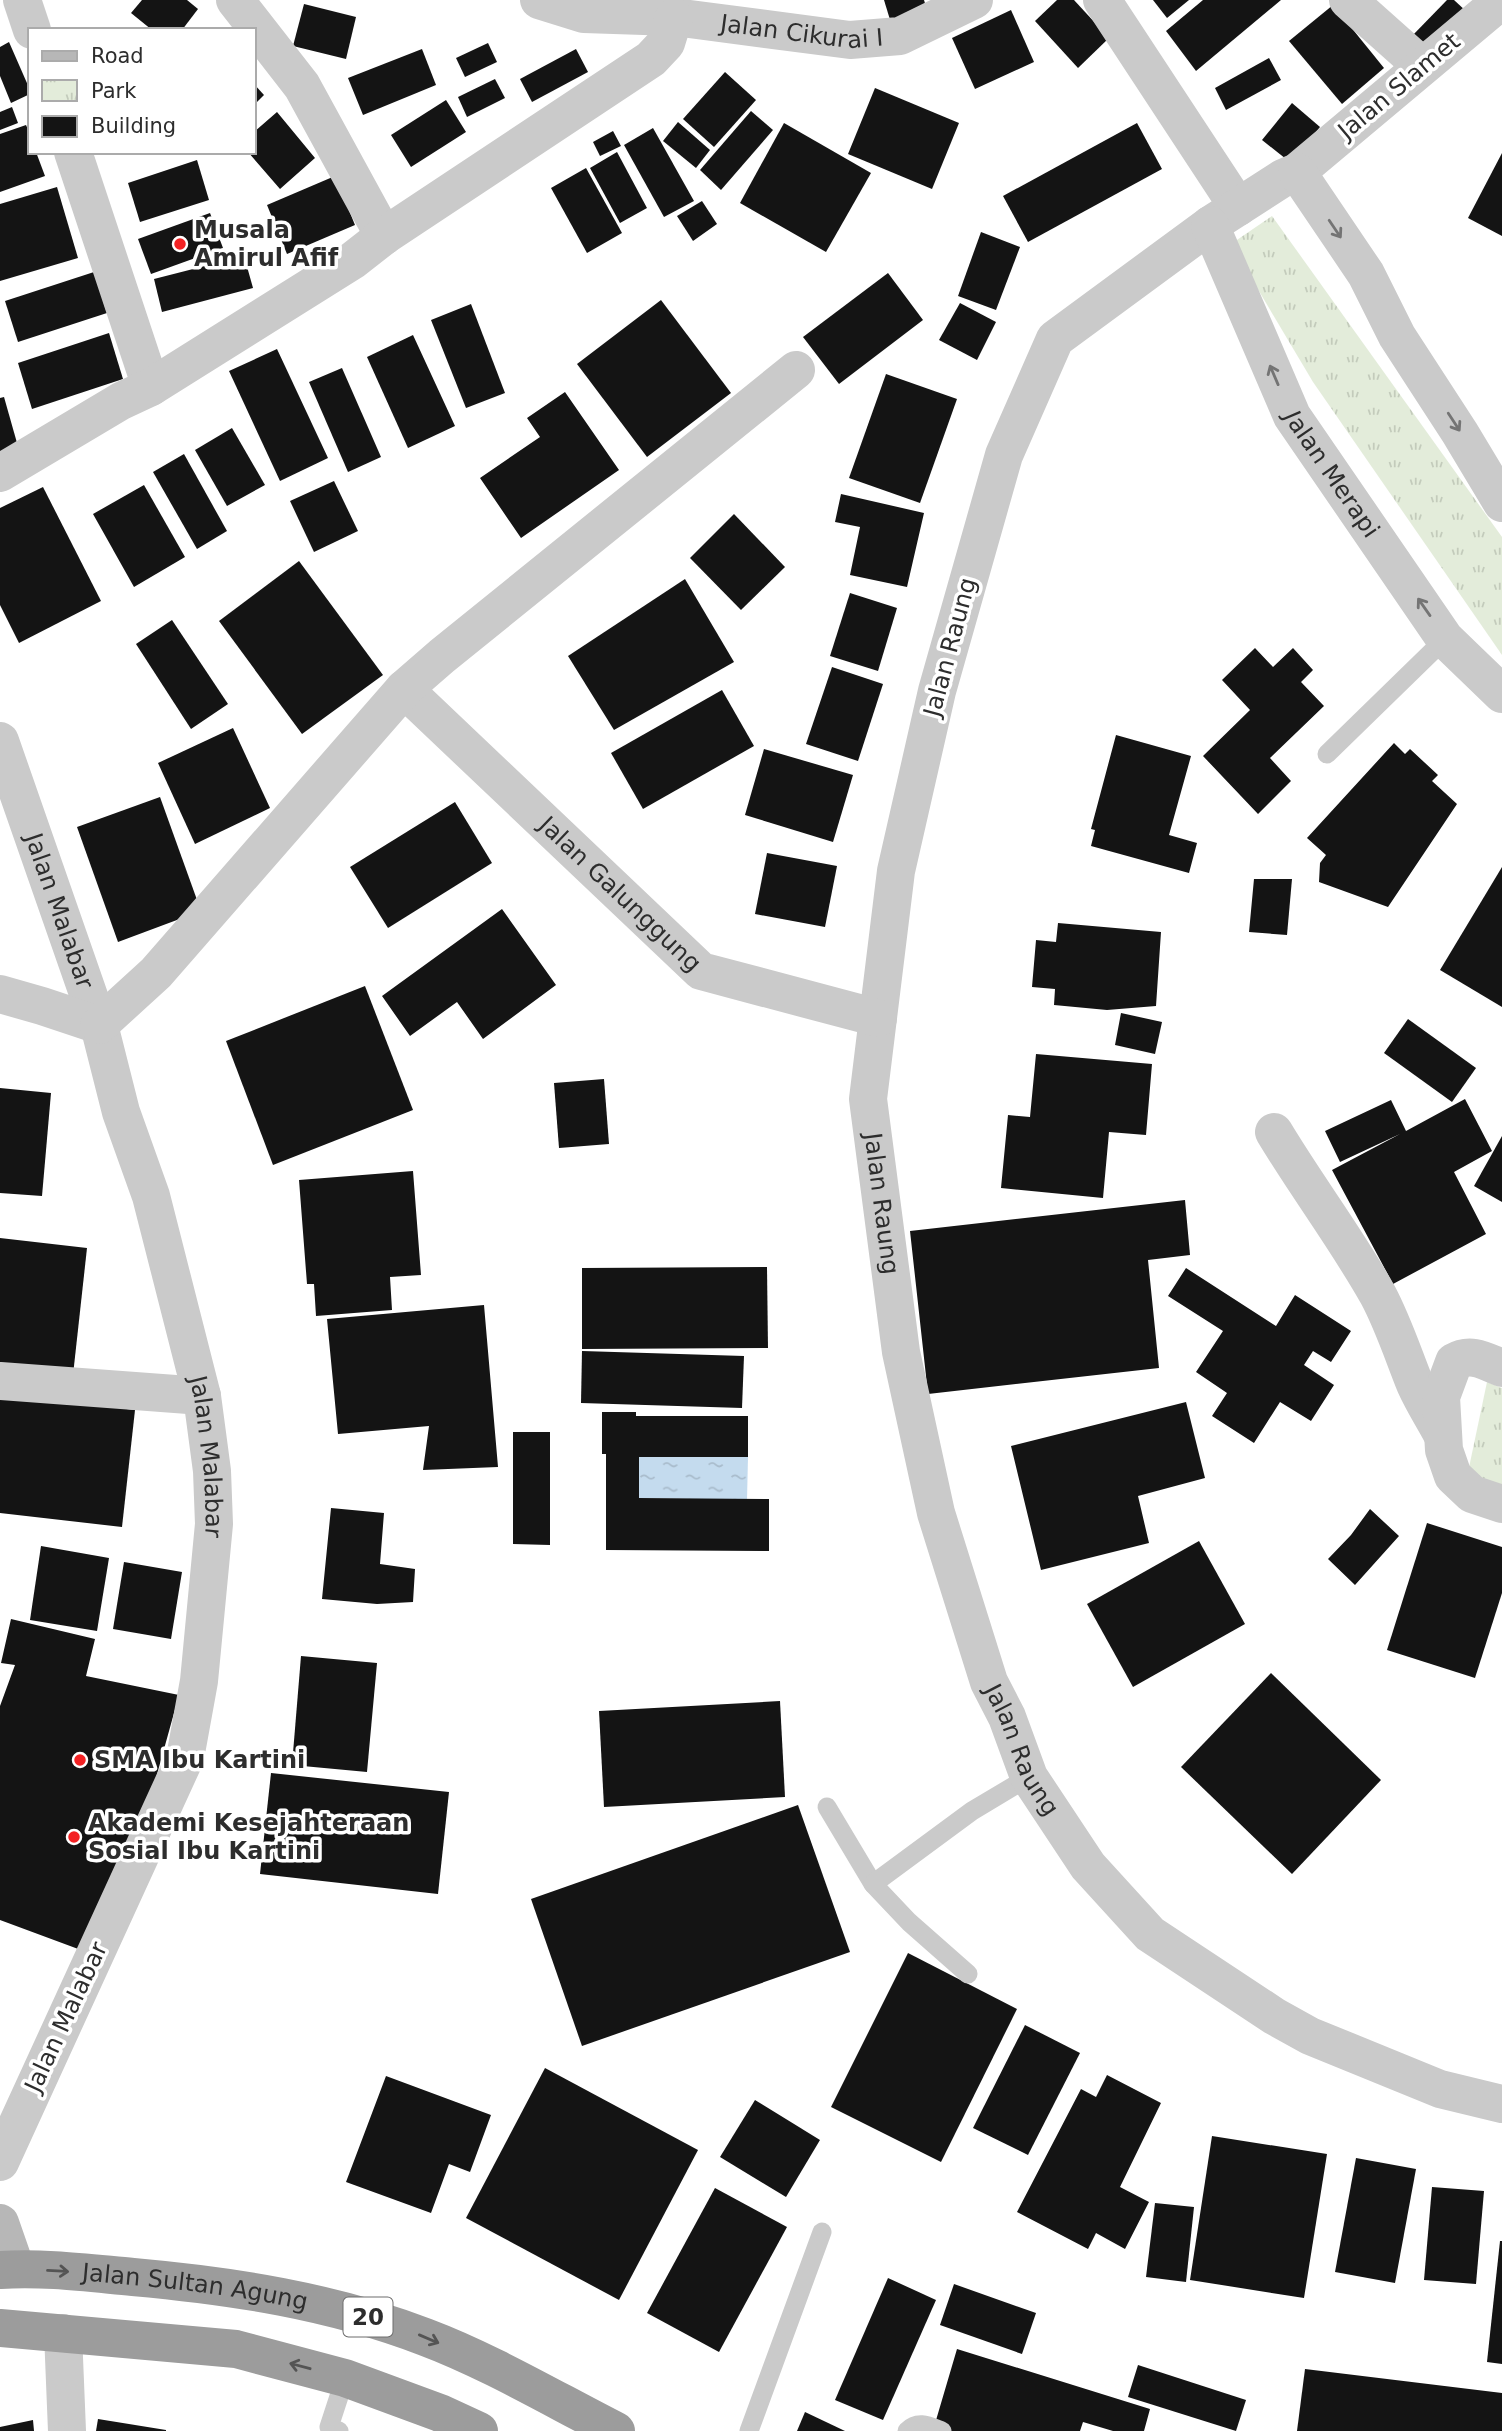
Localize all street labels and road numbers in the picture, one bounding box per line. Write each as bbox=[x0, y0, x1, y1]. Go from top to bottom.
street label: Jalan Cikurai I bbox=[717, 9, 884, 54]
street label: Jalan Slamet bbox=[1331, 27, 1466, 146]
street label: Jalan Merapi bbox=[1277, 405, 1385, 543]
street label: Jalan Raung bbox=[918, 575, 982, 721]
street label: Jalan Galunggung bbox=[532, 809, 707, 978]
street label: Jalan Malabar bbox=[19, 828, 99, 993]
street label: Jalan Raung bbox=[858, 1129, 905, 1276]
street label: Jalan Malabar bbox=[183, 1371, 228, 1539]
street label: Jalan Raung bbox=[978, 1678, 1065, 1821]
street label: Jalan Malabar bbox=[18, 1937, 113, 2098]
street label: Jalan Sultan Agung bbox=[79, 2258, 310, 2316]
road number: 20 bbox=[344, 2298, 392, 2336]

